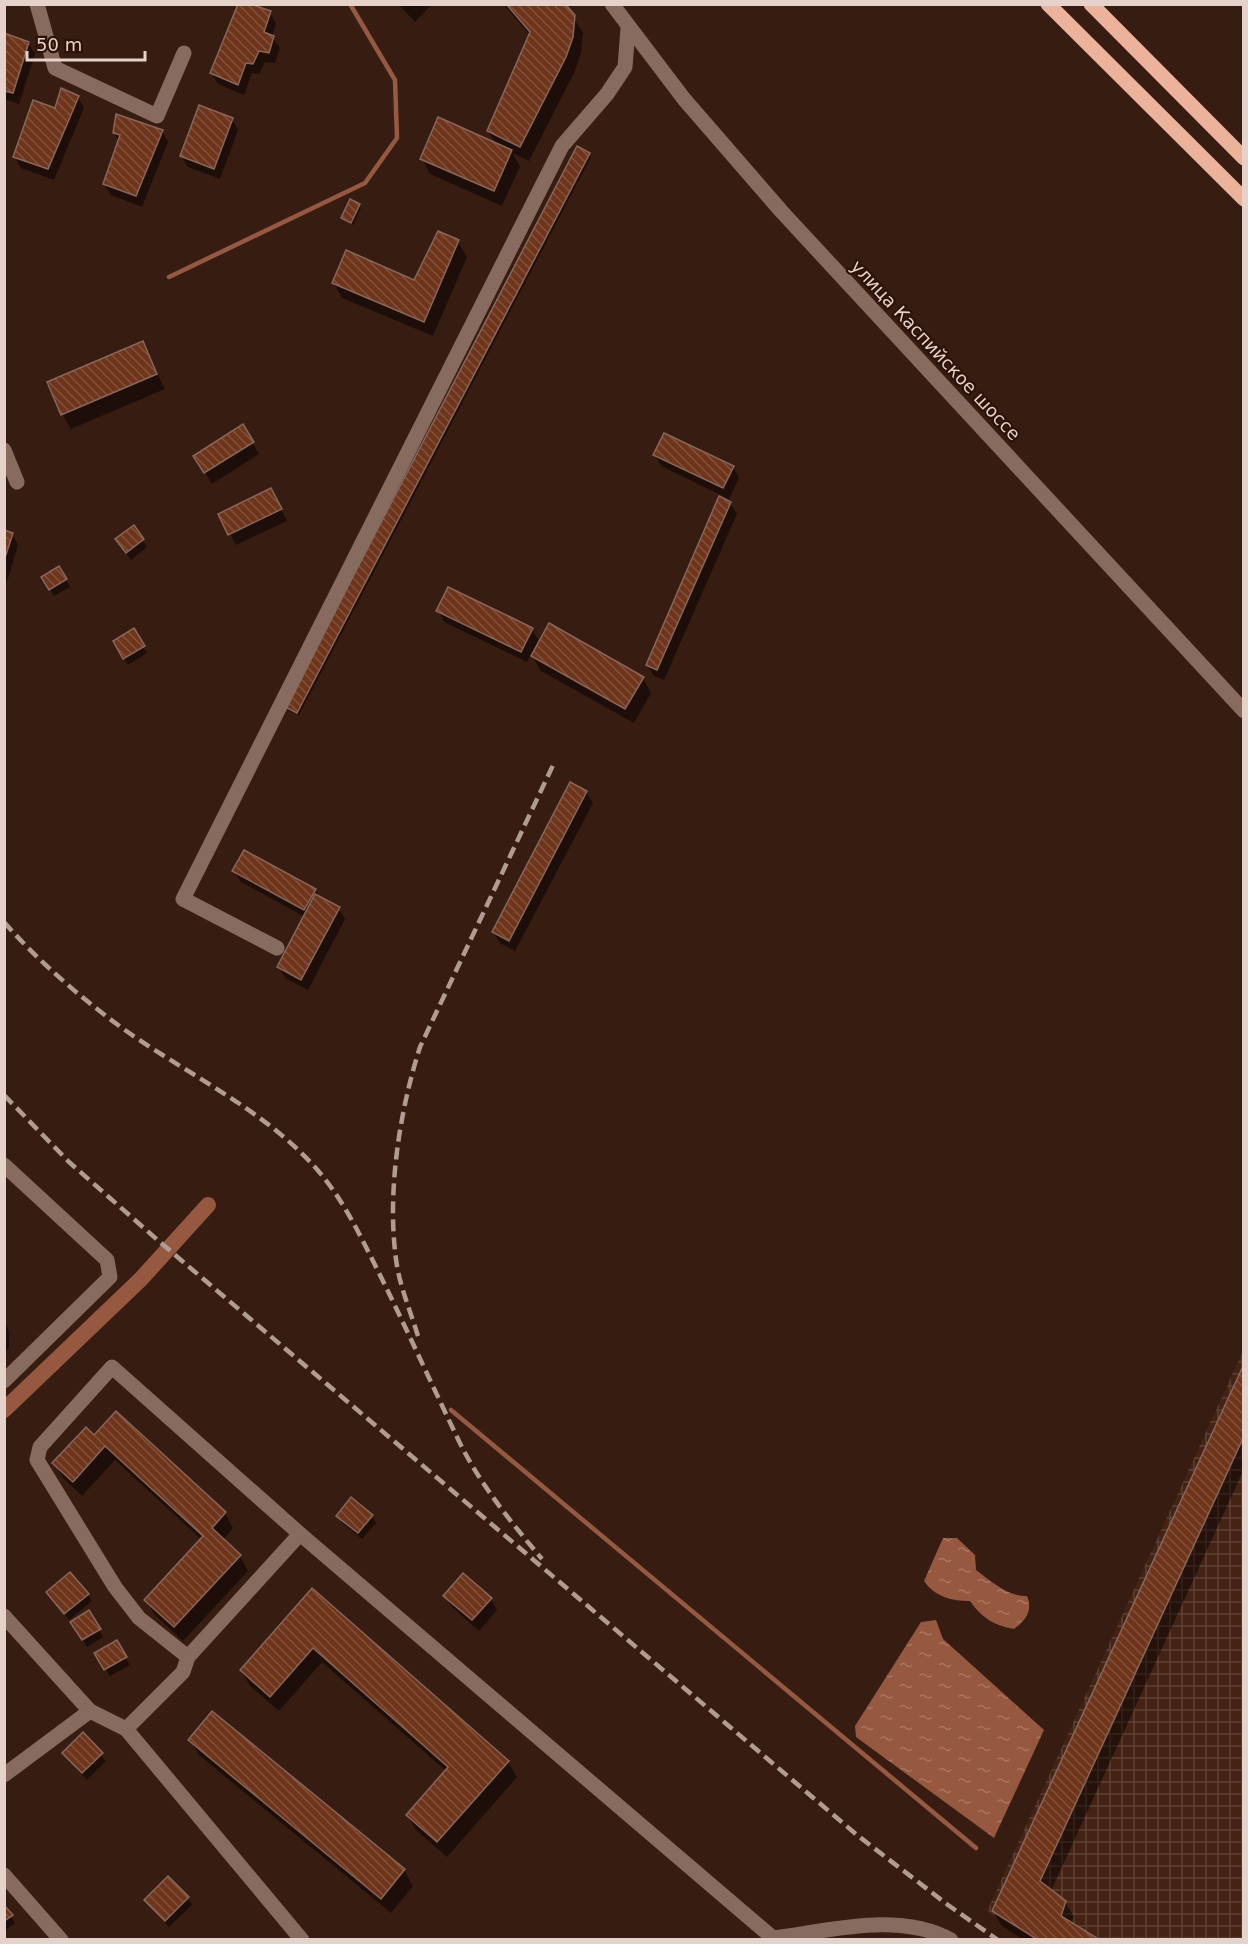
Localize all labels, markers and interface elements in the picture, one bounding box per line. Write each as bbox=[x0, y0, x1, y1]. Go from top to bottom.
scale bar bbox=[27, 24, 146, 62]
text: 50 m bbox=[36, 34, 82, 55]
street label: улица Каспийское шоссе bbox=[847, 256, 1025, 444]

